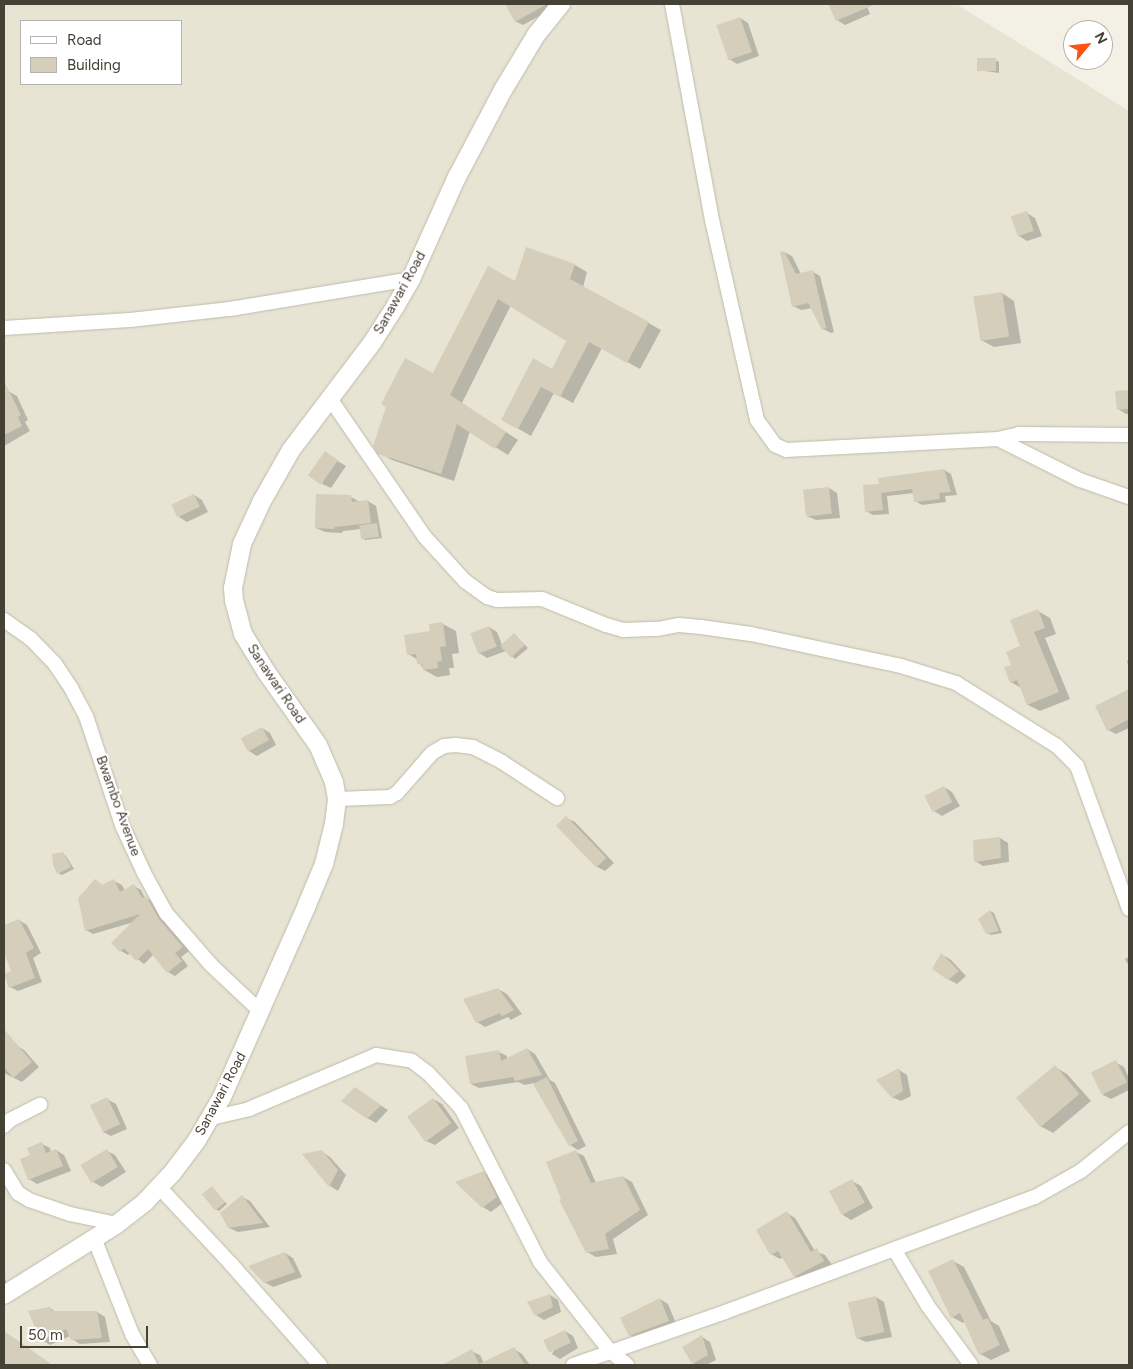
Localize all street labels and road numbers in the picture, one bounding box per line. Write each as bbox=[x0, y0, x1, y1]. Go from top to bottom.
street label: Sanawari Road bbox=[370, 249, 430, 337]
street label: Sanawari Road bbox=[243, 641, 309, 727]
street label: Bwambo Avenue bbox=[92, 754, 144, 858]
street label: Sanawari Road bbox=[192, 1049, 250, 1139]

